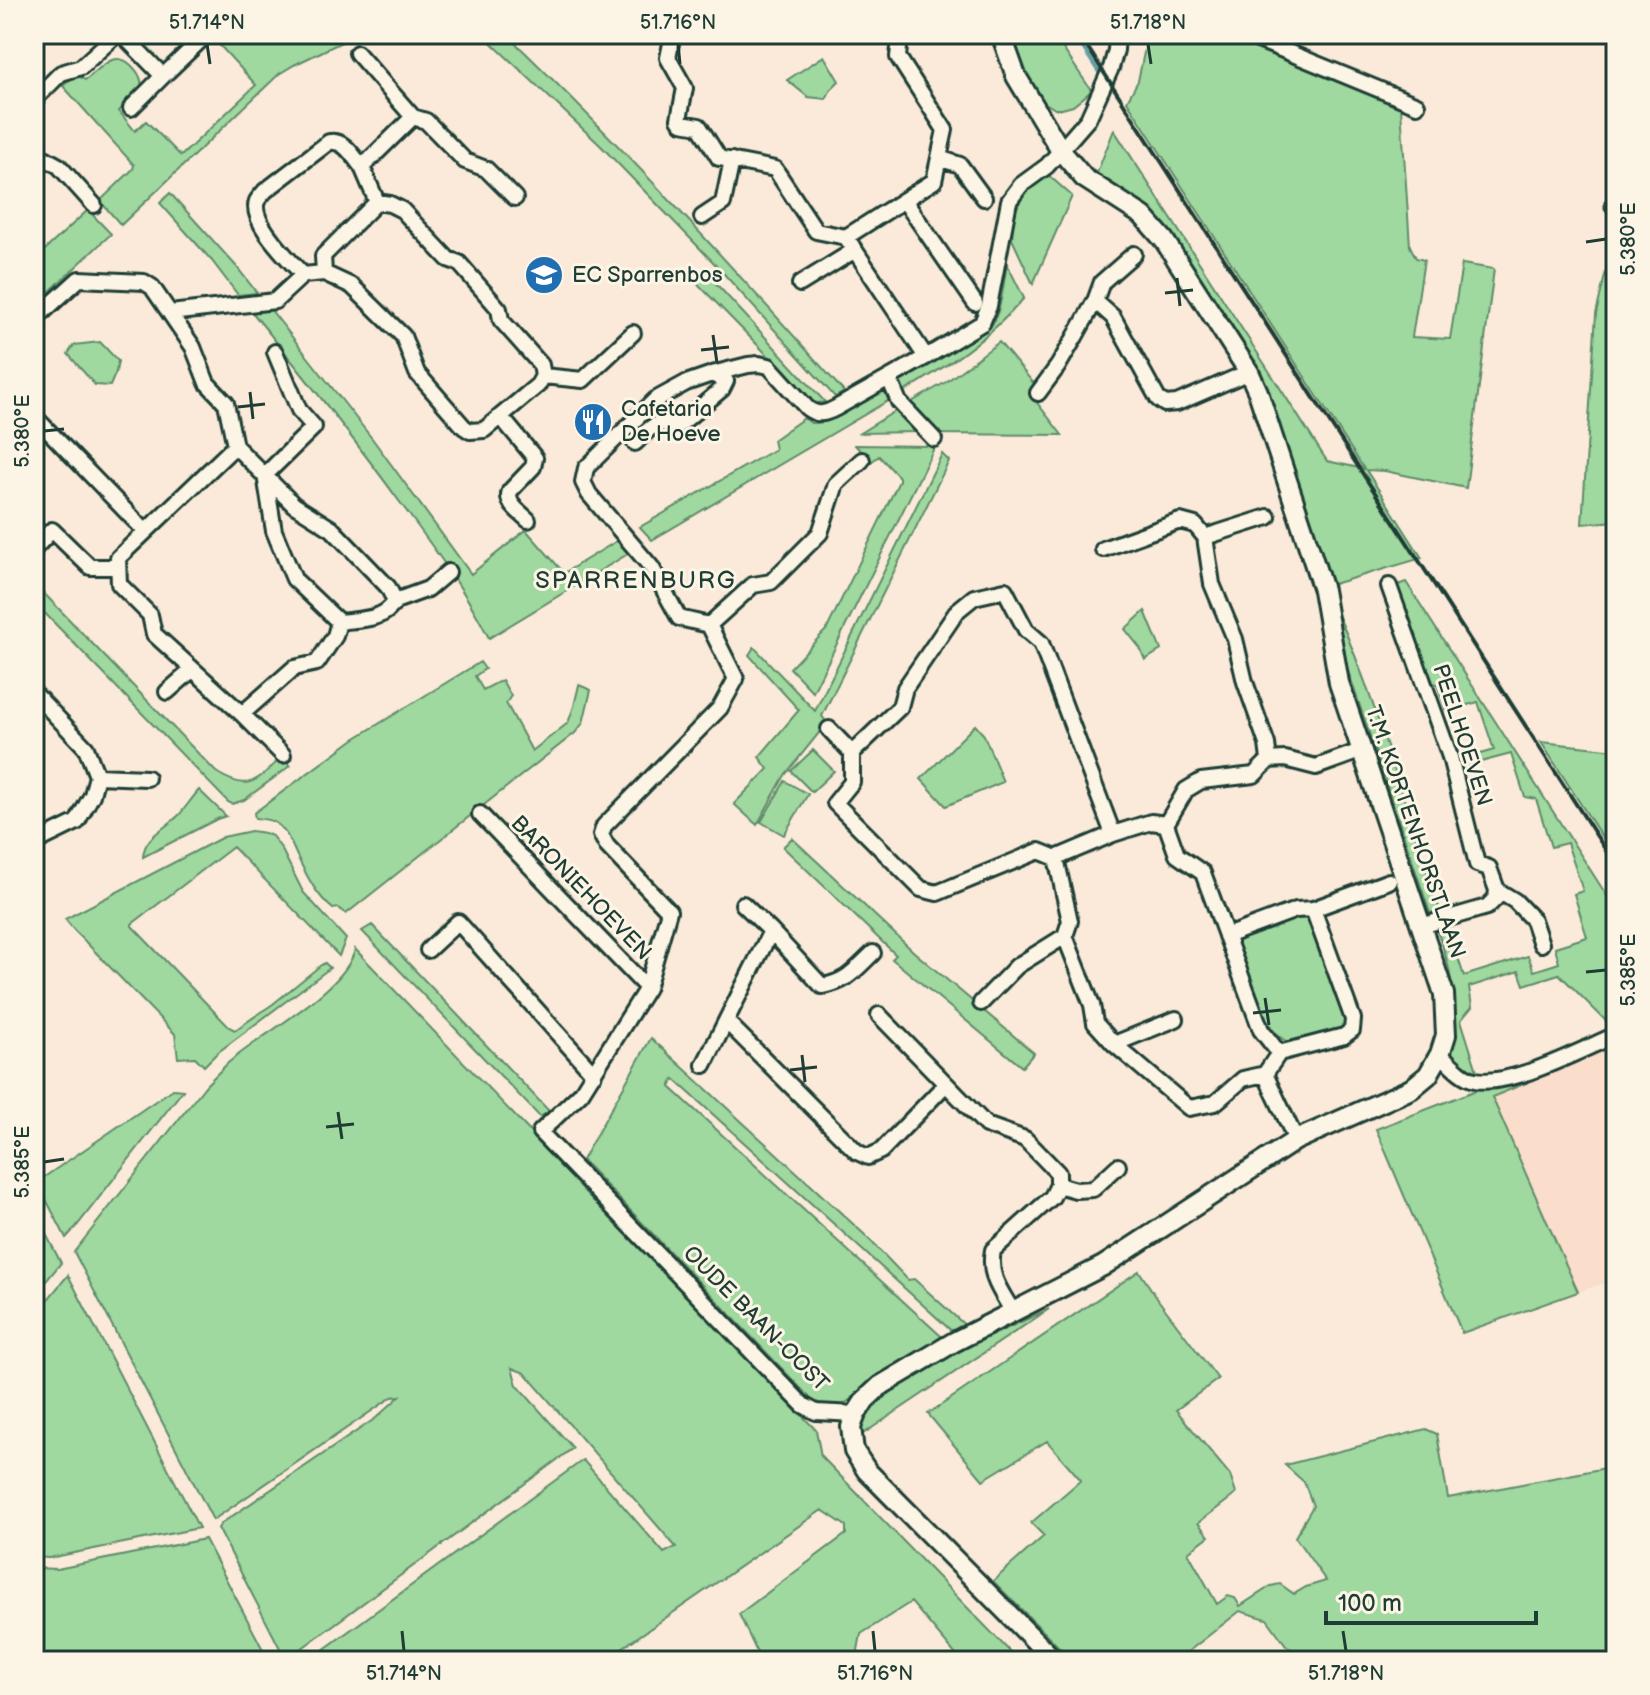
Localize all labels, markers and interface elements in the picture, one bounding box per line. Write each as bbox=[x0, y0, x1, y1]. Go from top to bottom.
text: 51.714°N bbox=[169, 11, 245, 35]
text: 51.716°N bbox=[640, 11, 716, 35]
text: 51.718°N bbox=[1110, 11, 1186, 35]
text: 5.380°E bbox=[1617, 202, 1641, 276]
school or university icon: EC Sparrenbos bbox=[523, 254, 565, 296]
place label: EC Sparrenbos bbox=[572, 262, 723, 289]
text: 5.380°E bbox=[11, 394, 35, 468]
place label: Cafetaria De Hoeve bbox=[621, 396, 721, 448]
restaurant icon: Cafetaria De Hoeve bbox=[572, 401, 614, 443]
district label: SPARRENBURG bbox=[535, 566, 737, 595]
street label: PEELHOEVEN bbox=[1426, 661, 1498, 809]
street label: T.M. KORTENHORSTLAAN bbox=[1359, 702, 1471, 962]
street label: BARONIEHOEVEN bbox=[505, 810, 657, 966]
text: 5.385°E bbox=[1617, 934, 1641, 1006]
text: 5.385°E bbox=[11, 1126, 35, 1198]
street label: OUDE BAAN-OOST bbox=[677, 1240, 835, 1398]
scale bar bbox=[1326, 1575, 1536, 1625]
text: 100 m bbox=[1338, 1589, 1402, 1618]
text: 51.714°N bbox=[366, 1662, 442, 1686]
text: 51.716°N bbox=[837, 1662, 913, 1686]
text: 51.718°N bbox=[1308, 1662, 1384, 1686]

